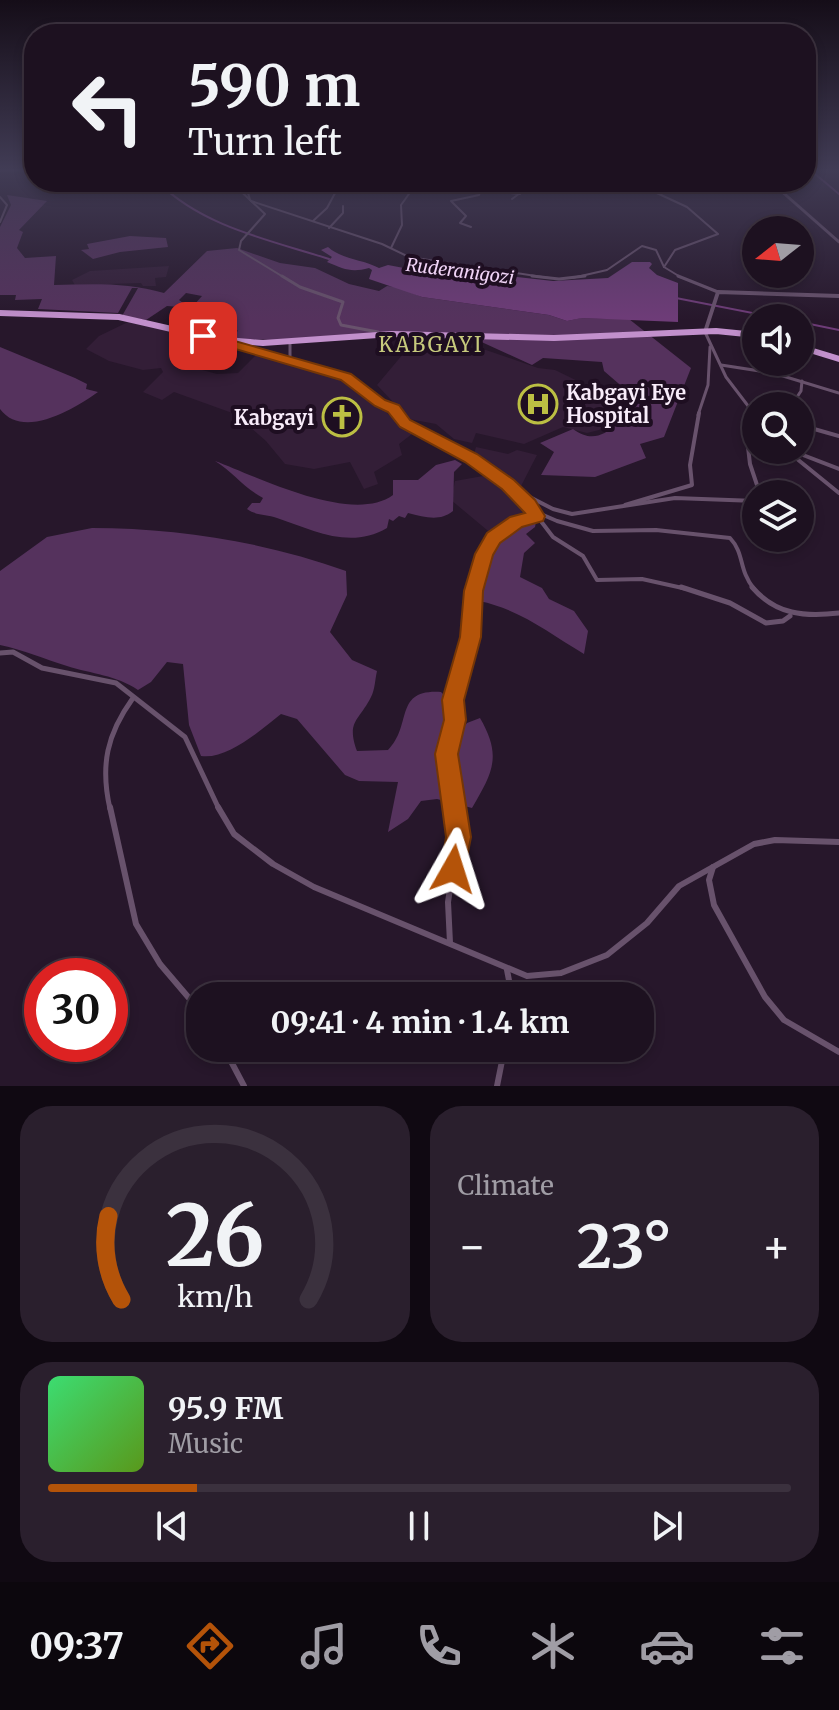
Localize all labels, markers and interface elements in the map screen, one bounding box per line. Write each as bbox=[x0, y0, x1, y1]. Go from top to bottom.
text: 590 m bbox=[188, 51, 360, 121]
icon: left bbox=[56, 56, 160, 160]
text: Turn left bbox=[188, 120, 342, 165]
north arrow bbox=[742, 216, 814, 288]
map controls bbox=[742, 216, 814, 552]
water label: Ruderanigozi bbox=[405, 253, 515, 289]
pin bbox=[169, 302, 237, 370]
button: sound bbox=[742, 304, 814, 376]
icon: arrive bbox=[181, 314, 225, 358]
district label: KABGAYI bbox=[379, 332, 483, 357]
place label: Kabgayi Eye Hospital bbox=[566, 380, 686, 428]
hospital icon: Kabgayi Eye Hospital bbox=[517, 383, 559, 425]
button: search bbox=[742, 392, 814, 464]
church icon: Kabgayi bbox=[321, 396, 363, 438]
place label: Kabgayi bbox=[234, 405, 314, 430]
button: layers bbox=[742, 480, 814, 552]
position arrow bbox=[411, 827, 495, 911]
speed limit sign: 30 bbox=[24, 958, 128, 1062]
text: 09:41 · 4 min · 1.4 km bbox=[271, 1003, 569, 1041]
text: Climate bbox=[458, 1169, 554, 1202]
text: 26 bbox=[165, 1184, 264, 1289]
text: 23° bbox=[577, 1209, 672, 1284]
text: − bbox=[458, 1219, 487, 1274]
text: + bbox=[762, 1219, 791, 1274]
text: km/h bbox=[177, 1279, 253, 1315]
text: 95.9 FM bbox=[168, 1389, 283, 1427]
text: Music bbox=[168, 1427, 243, 1460]
icon: previous bbox=[150, 1504, 194, 1548]
icon: pause bbox=[397, 1504, 441, 1548]
icon: next bbox=[645, 1504, 689, 1548]
icon: directions bbox=[182, 1618, 238, 1674]
icon: music bbox=[296, 1618, 352, 1674]
icon: phone bbox=[411, 1618, 467, 1674]
icon: climate bbox=[525, 1618, 581, 1674]
icon: car bbox=[639, 1618, 695, 1674]
icon: filters bbox=[754, 1618, 810, 1674]
text: 09:37 bbox=[29, 1624, 124, 1669]

